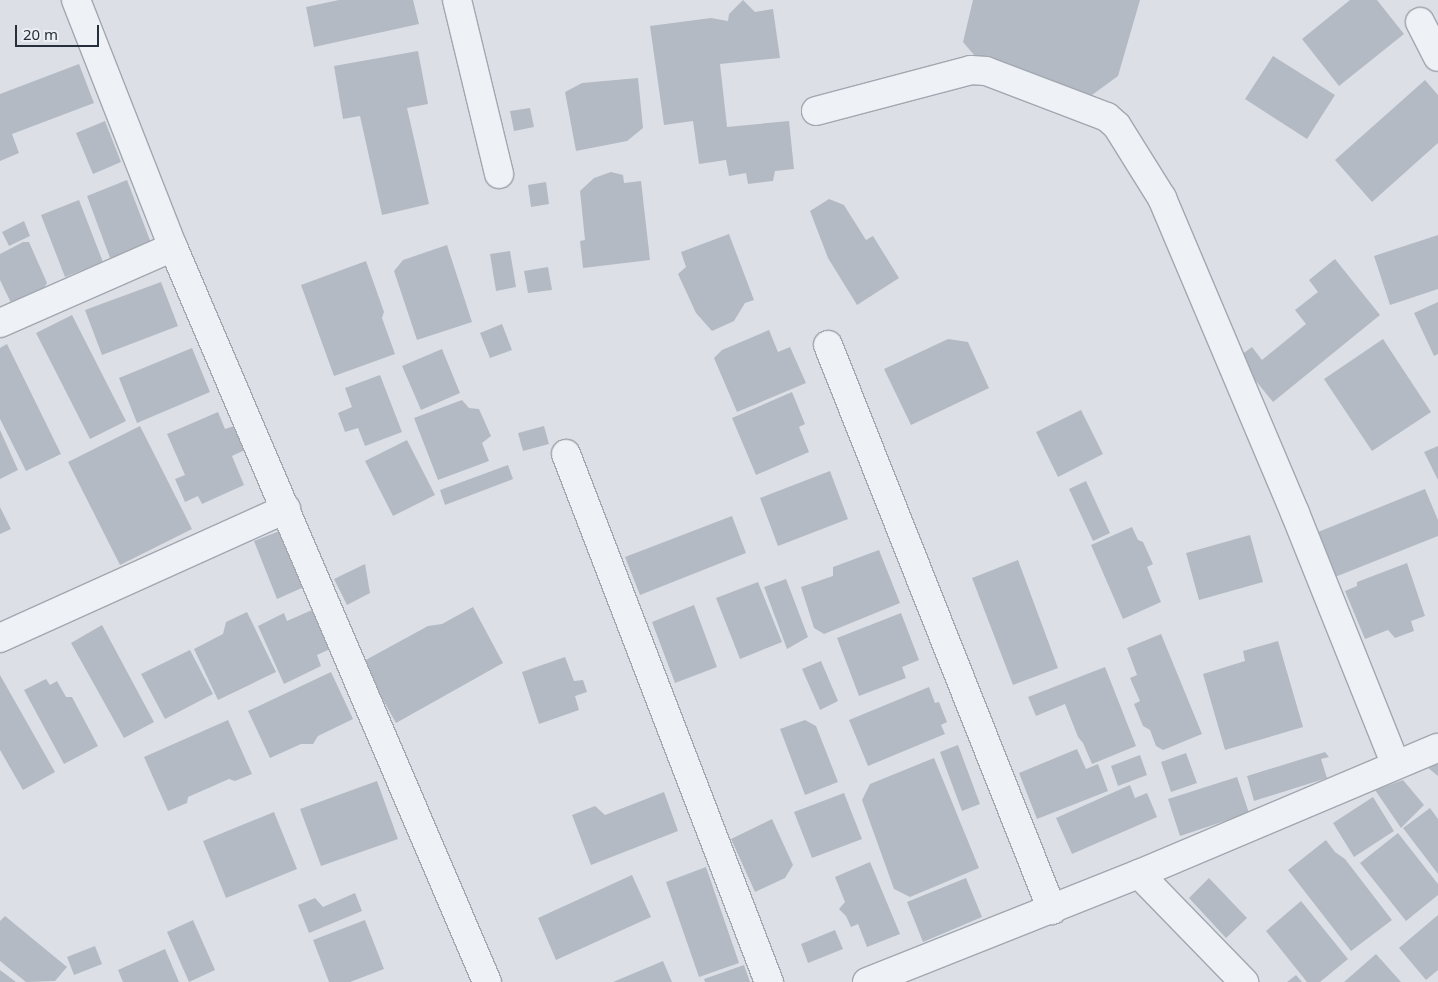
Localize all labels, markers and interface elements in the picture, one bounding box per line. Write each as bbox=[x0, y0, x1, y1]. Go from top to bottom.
scale bar bbox=[18, 15, 101, 47]
text: 20 m bbox=[23, 24, 58, 44]

